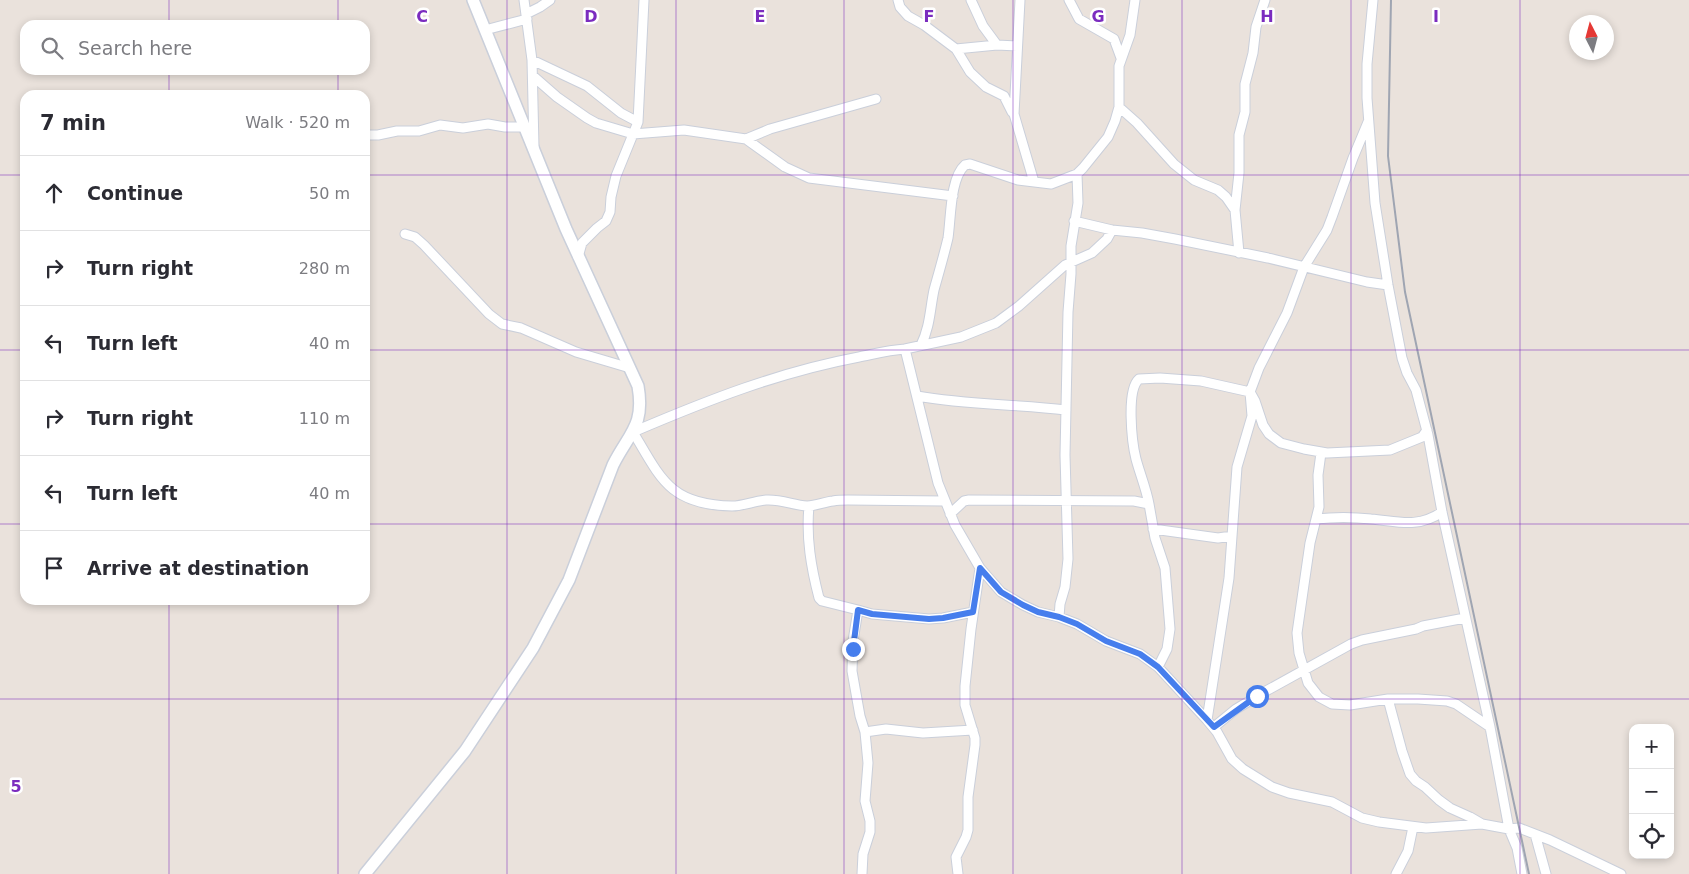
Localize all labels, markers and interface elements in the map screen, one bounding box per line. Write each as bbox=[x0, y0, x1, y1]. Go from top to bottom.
text: C bbox=[416, 7, 428, 26]
text: D bbox=[584, 7, 598, 26]
text: E bbox=[755, 7, 765, 26]
text: F bbox=[924, 7, 934, 26]
text: G bbox=[1091, 7, 1105, 26]
text: H bbox=[1260, 7, 1274, 26]
text: I bbox=[1433, 7, 1439, 26]
north arrow bbox=[1569, 15, 1614, 60]
search box bbox=[20, 20, 370, 75]
icon: search bbox=[38, 34, 66, 62]
text: Search here bbox=[78, 37, 192, 59]
text: 7 min bbox=[40, 111, 106, 135]
text: Walk · 520 m bbox=[245, 113, 350, 132]
icon: ahead bbox=[40, 179, 68, 207]
text: Continue bbox=[87, 182, 183, 204]
text: 50 m bbox=[309, 184, 350, 203]
icon: right bbox=[40, 254, 68, 282]
text: Turn right bbox=[87, 257, 193, 279]
text: 280 m bbox=[299, 259, 350, 278]
icon: left bbox=[40, 329, 68, 357]
text: Turn left bbox=[87, 332, 178, 354]
text: 40 m bbox=[309, 334, 350, 353]
icon: right bbox=[40, 404, 68, 432]
text: Turn right bbox=[87, 407, 193, 429]
text: 110 m bbox=[299, 409, 350, 428]
icon: left bbox=[40, 479, 68, 507]
text: Turn left bbox=[87, 482, 178, 504]
text: 40 m bbox=[309, 484, 350, 503]
icon: arrive bbox=[40, 554, 68, 582]
text: Arrive at destination bbox=[87, 557, 309, 579]
route end bbox=[842, 638, 865, 661]
route start bbox=[1246, 685, 1269, 708]
map controls bbox=[1629, 724, 1674, 859]
button: + bbox=[1629, 724, 1674, 769]
button: − bbox=[1629, 769, 1674, 814]
text: 5 bbox=[10, 777, 22, 796]
button: locate bbox=[1629, 814, 1674, 859]

